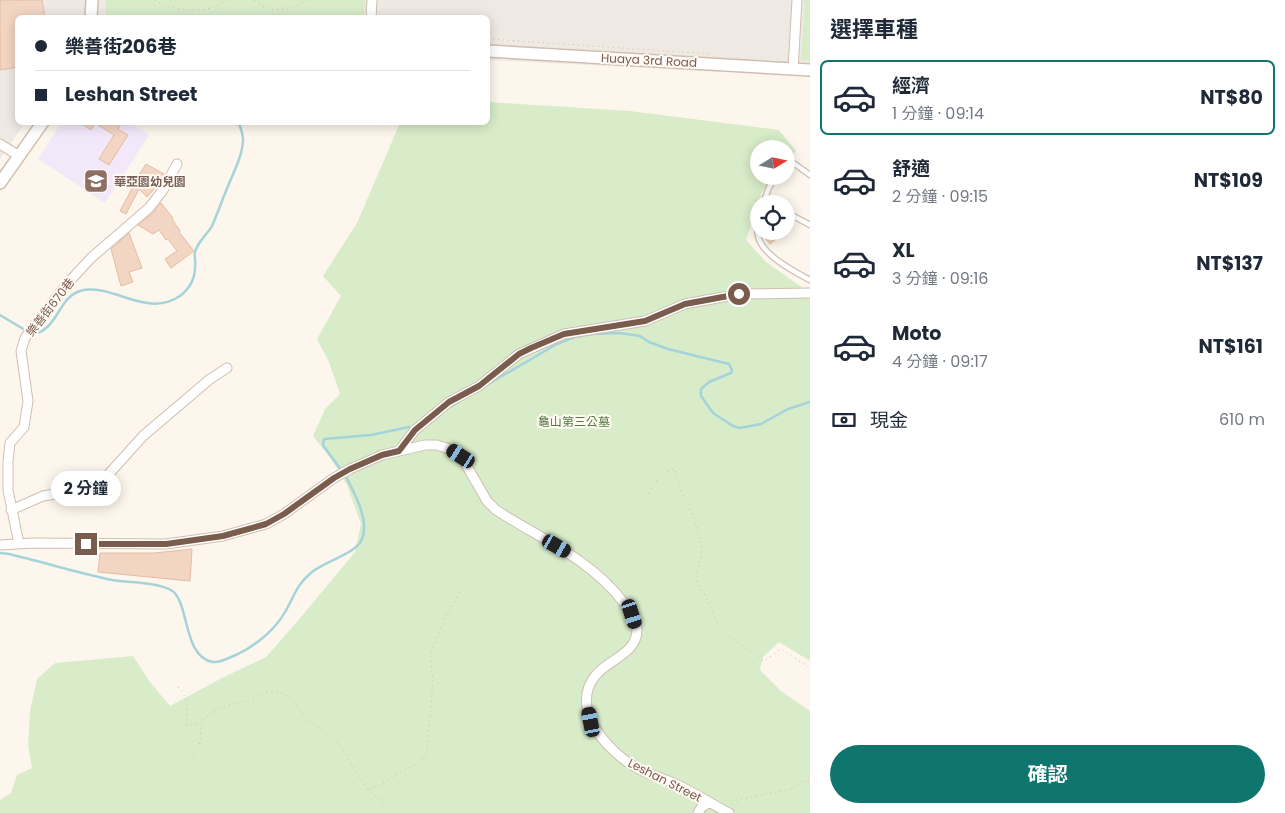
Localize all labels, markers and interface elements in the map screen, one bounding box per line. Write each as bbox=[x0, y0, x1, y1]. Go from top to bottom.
text: 選擇車種 bbox=[830, 14, 918, 45]
text: 樂善街206巷 bbox=[65, 33, 176, 60]
street label: Huaya 3rd Road bbox=[601, 49, 697, 71]
text: 經濟 bbox=[892, 72, 930, 99]
icon: car bbox=[832, 75, 877, 120]
text: Leshan Street bbox=[65, 81, 198, 108]
text: NT$80 bbox=[1200, 84, 1263, 111]
text: 1 分鐘 · 09:14 bbox=[892, 102, 984, 125]
north arrow bbox=[750, 140, 795, 185]
map controls bbox=[750, 140, 795, 240]
text: 舒適 bbox=[892, 155, 930, 182]
icon: car bbox=[832, 158, 877, 203]
text: NT$109 bbox=[1194, 167, 1263, 194]
school or university icon: 華亞園幼兒園 bbox=[83, 168, 109, 194]
place label: 華亞園幼兒園 bbox=[114, 173, 186, 190]
text: 2 分鐘 · 09:15 bbox=[892, 185, 988, 208]
button: locate bbox=[750, 195, 795, 240]
text: XL bbox=[892, 237, 915, 264]
icon: car bbox=[832, 241, 877, 286]
text: NT$137 bbox=[1196, 250, 1263, 277]
text: 3 分鐘 · 09:16 bbox=[892, 267, 988, 290]
street label: 樂善街670巷 bbox=[22, 274, 78, 340]
route start bbox=[728, 283, 750, 305]
text: Moto bbox=[892, 320, 941, 347]
icon: car bbox=[832, 324, 877, 369]
text: NT$161 bbox=[1199, 333, 1263, 360]
text: 4 分鐘 · 09:17 bbox=[892, 350, 988, 373]
icon: cash bbox=[830, 406, 858, 434]
text: 現金 bbox=[870, 407, 908, 434]
text: 610 m bbox=[1219, 408, 1265, 431]
park label: 龜山第三公墓 bbox=[538, 413, 610, 430]
car bbox=[444, 442, 477, 470]
callout: 2 分鐘 bbox=[51, 472, 121, 506]
text: 2 分鐘 bbox=[64, 477, 108, 500]
car bbox=[540, 532, 573, 560]
route end bbox=[75, 533, 97, 555]
car bbox=[620, 597, 643, 631]
car bbox=[580, 706, 601, 738]
button: 確認 bbox=[830, 745, 1265, 803]
street label: Leshan Street bbox=[625, 754, 705, 806]

